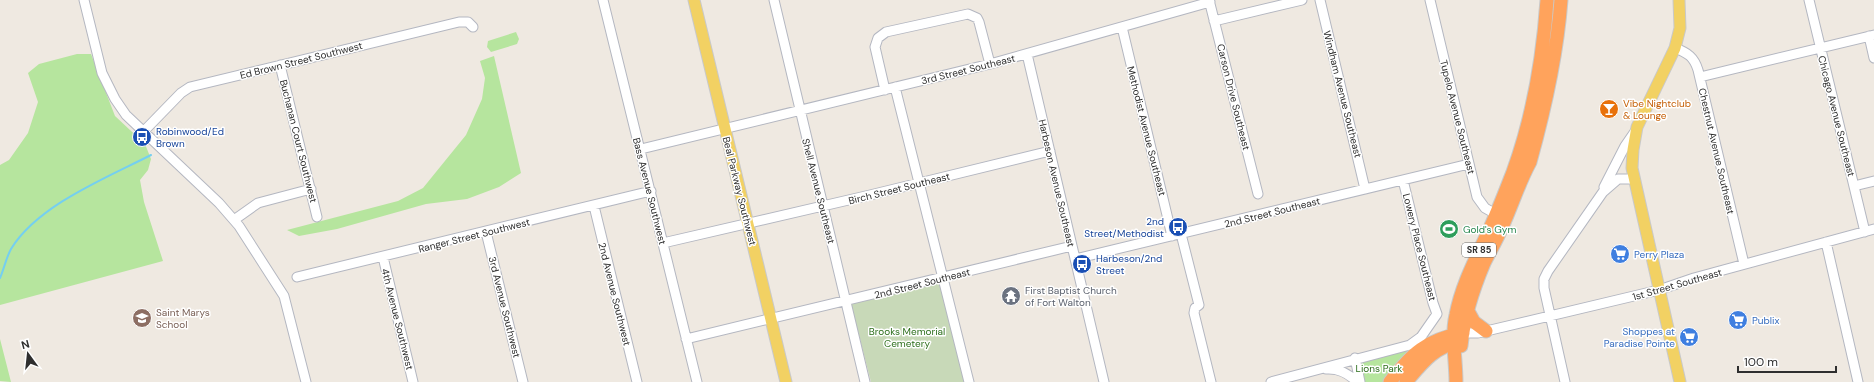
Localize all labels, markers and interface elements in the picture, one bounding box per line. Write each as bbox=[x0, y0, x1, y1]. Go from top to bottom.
street label: Windham Avenue Southeast bbox=[1320, 29, 1365, 159]
street label: Ed Brown Street Southwest bbox=[238, 39, 364, 82]
street label: Carson Drive Southeast bbox=[1214, 43, 1253, 152]
street label: 3rd Street Southeast bbox=[920, 52, 1016, 87]
street label: Chicago Avenue Southeast bbox=[1815, 54, 1858, 178]
street label: Tupelo Avenue Southeast bbox=[1437, 59, 1478, 176]
street label: Methodist Avenue Southeast bbox=[1124, 65, 1169, 197]
street label: Buchanan Court Southwest bbox=[277, 78, 320, 204]
street label: Chestnut Avenue Southeast bbox=[1696, 87, 1737, 215]
place label: Vibe Nightclub & Lounge bbox=[1623, 97, 1691, 122]
bar icon: Vibe Nightclub & Lounge bbox=[1598, 98, 1620, 120]
street label: Harbeson Avenue Southeast bbox=[1035, 118, 1078, 248]
place label: Robinwood/Ed Brown bbox=[156, 125, 224, 150]
bus stop icon: Robinwood/Ed Brown bbox=[131, 126, 153, 148]
street label: Beal Parkway Southwest bbox=[720, 135, 759, 247]
street label: Bass Avenue Southwest bbox=[630, 136, 669, 246]
street label: Shell Avenue Southeast bbox=[799, 137, 838, 245]
street label: Birch Street Southeast bbox=[847, 170, 951, 207]
street label: Lowery Place Southeast bbox=[1400, 192, 1439, 302]
street label: 2nd Street Southeast bbox=[1223, 194, 1322, 231]
street label: Ranger Street Southwest bbox=[417, 215, 531, 256]
place label: 2nd Street/Methodist bbox=[1084, 215, 1164, 240]
bus stop icon: 2nd Street/Methodist bbox=[1167, 216, 1189, 238]
sports icon: Gold's Gym bbox=[1438, 218, 1460, 240]
place label: Gold's Gym bbox=[1463, 223, 1516, 236]
street label: 2nd Avenue Southwest bbox=[595, 241, 634, 347]
road number: SR 85 bbox=[1462, 243, 1496, 257]
supermarket icon: Perry Plaza bbox=[1609, 243, 1631, 265]
place label: Perry Plaza bbox=[1634, 248, 1684, 261]
place label: Harbeson/2nd Street bbox=[1096, 252, 1162, 277]
bus stop icon: Harbeson/2nd Street bbox=[1071, 253, 1093, 275]
street label: 3rd Avenue Southwest bbox=[486, 255, 523, 359]
street label: 2nd Street Southeast bbox=[873, 265, 972, 302]
street label: 1st Street Southeast bbox=[1631, 265, 1723, 303]
street label: 4th Avenue Southwest bbox=[379, 267, 416, 371]
place label: First Baptist Church of Fort Walton bbox=[1025, 284, 1117, 309]
temple icon: First Baptist Church of Fort Walton bbox=[1000, 285, 1022, 307]
place label: Saint Marys School bbox=[156, 306, 210, 331]
school or university icon: Saint Marys School bbox=[131, 307, 153, 329]
supermarket icon: Publix bbox=[1727, 309, 1749, 331]
place label: Publix bbox=[1752, 314, 1779, 327]
park label: Brooks Memorial Cemetery bbox=[869, 325, 945, 350]
place label: Shoppes at Paradise Pointe bbox=[1604, 325, 1675, 350]
supermarket icon: Shoppes at Paradise Pointe bbox=[1678, 326, 1700, 348]
north arrow bbox=[8, 334, 48, 374]
text: N bbox=[20, 337, 31, 352]
scale bar bbox=[1738, 348, 1836, 374]
text: 100 m bbox=[1744, 354, 1778, 370]
park label: Lions Park bbox=[1356, 362, 1402, 375]

